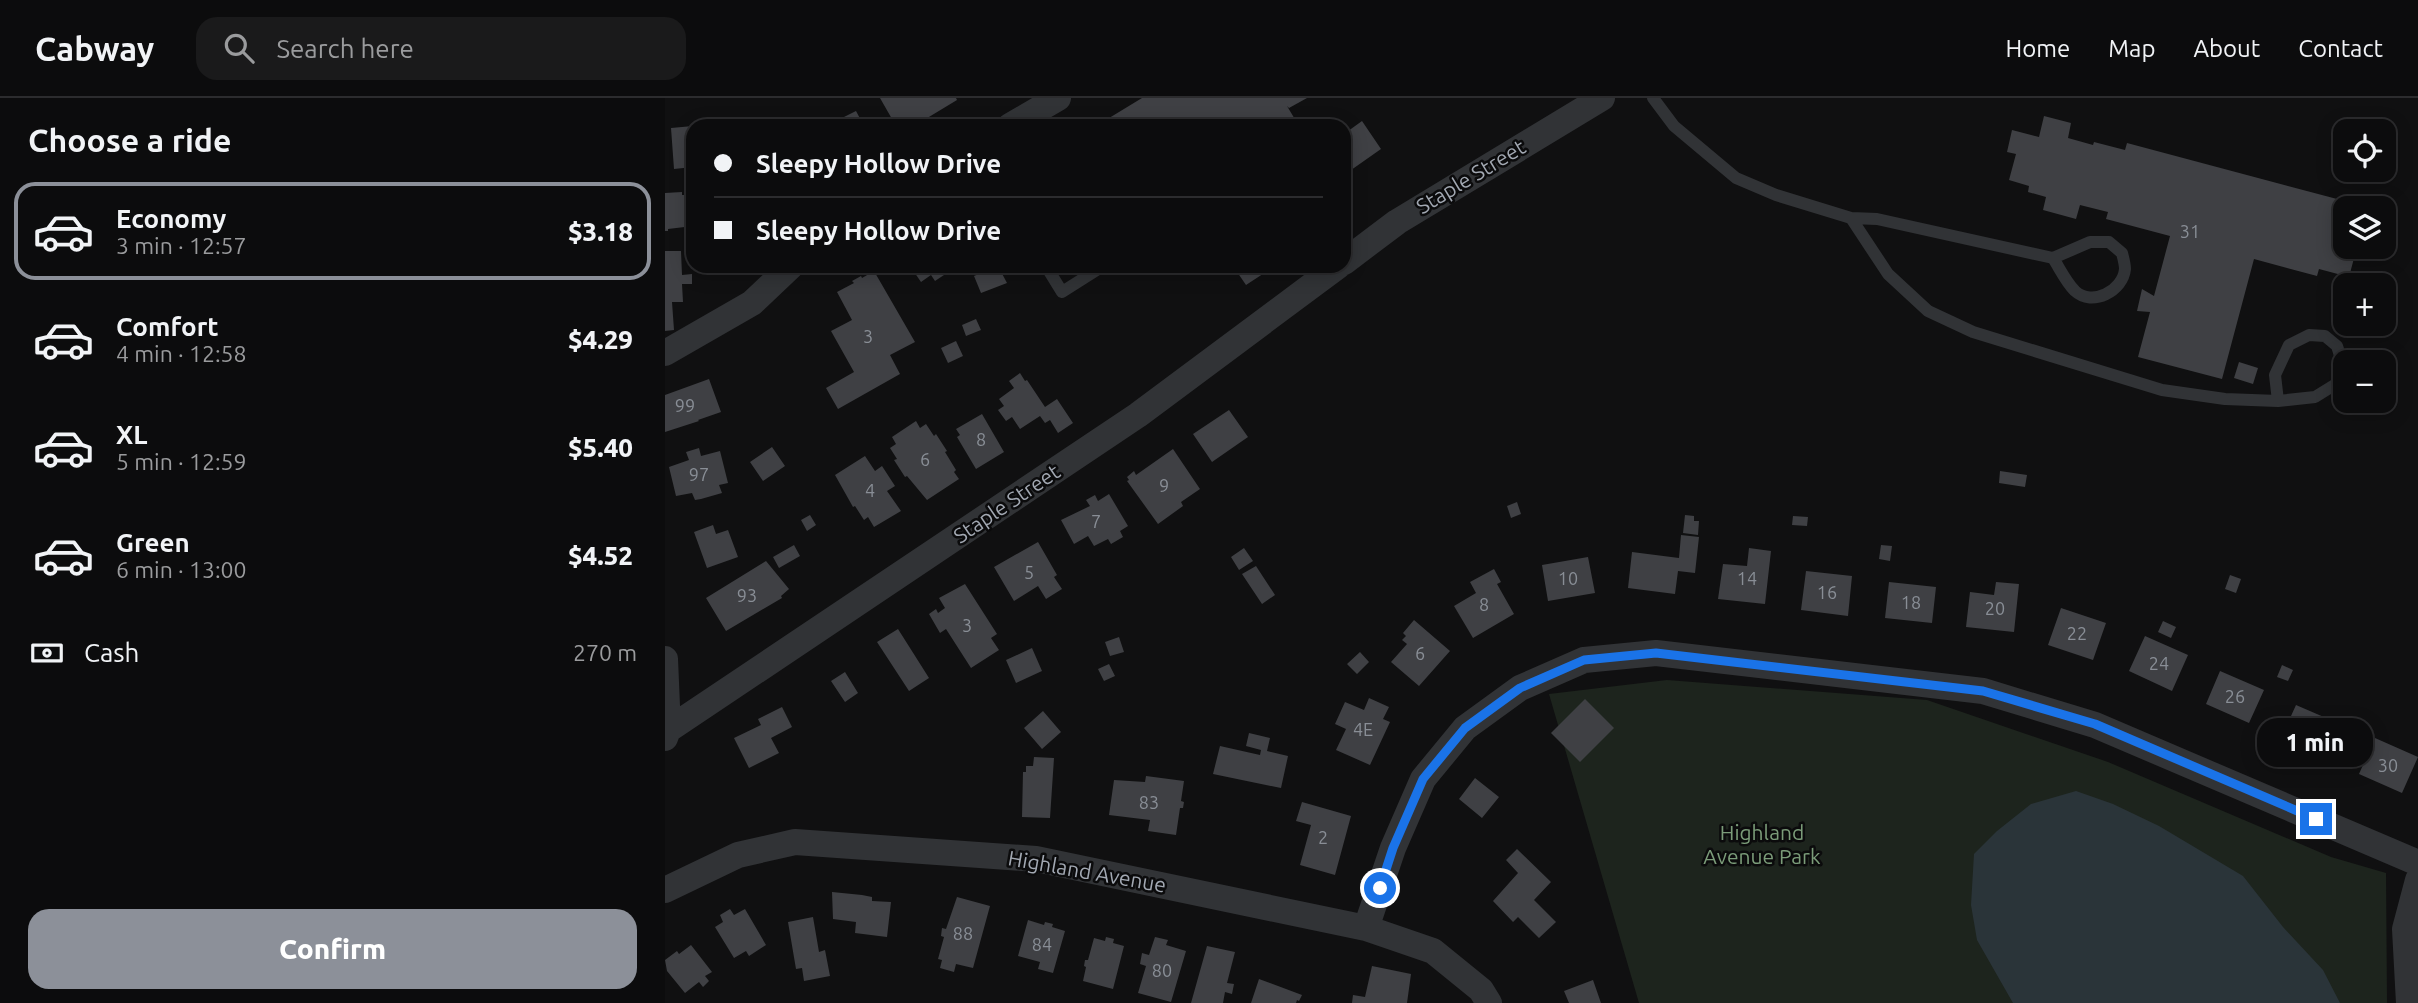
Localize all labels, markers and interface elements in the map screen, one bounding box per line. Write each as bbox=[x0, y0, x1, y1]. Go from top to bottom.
search box bbox=[196, 17, 686, 80]
icon: search bbox=[220, 29, 258, 67]
text: Cabway bbox=[35, 30, 154, 67]
text: Search here bbox=[276, 34, 414, 63]
text: Home bbox=[2005, 35, 2070, 62]
text: Map bbox=[2108, 35, 2155, 62]
text: About bbox=[2193, 35, 2260, 62]
text: Contact bbox=[2298, 35, 2383, 62]
map controls bbox=[2333, 119, 2396, 413]
button: locate bbox=[2333, 119, 2396, 182]
text: Choose a ride bbox=[28, 122, 231, 158]
street label: Staple Street bbox=[1412, 134, 1529, 218]
text: Sleepy Hollow Drive bbox=[756, 149, 1001, 178]
button: layers bbox=[2333, 196, 2396, 259]
icon: car bbox=[32, 200, 95, 263]
text: Economy bbox=[116, 204, 226, 233]
text: Sleepy Hollow Drive bbox=[756, 216, 1001, 245]
text: $3.18 bbox=[568, 217, 633, 246]
house number: 31 bbox=[2180, 221, 2200, 241]
text: 3 min · 12:57 bbox=[116, 233, 247, 258]
button: + bbox=[2333, 273, 2396, 336]
icon: car bbox=[32, 308, 95, 371]
text: Comfort bbox=[116, 312, 219, 341]
text: $4.29 bbox=[568, 325, 633, 354]
house number: 3 bbox=[863, 326, 873, 346]
text: 4 min · 12:58 bbox=[116, 341, 247, 366]
button: − bbox=[2333, 350, 2396, 413]
house number: 99 bbox=[675, 395, 695, 415]
icon: car bbox=[32, 416, 95, 479]
text: XL bbox=[116, 420, 147, 449]
house number: 8 bbox=[976, 429, 986, 449]
text: $5.40 bbox=[568, 433, 633, 462]
text: 5 min · 12:59 bbox=[116, 449, 247, 474]
house number: 6 bbox=[920, 449, 930, 469]
street label: Staple Street bbox=[949, 459, 1064, 547]
house number: 97 bbox=[689, 464, 709, 484]
house number: 9 bbox=[1159, 475, 1169, 495]
house number: 4 bbox=[865, 480, 875, 500]
house number: 7 bbox=[1091, 511, 1101, 531]
icon: car bbox=[32, 524, 95, 587]
text: Green bbox=[116, 528, 190, 557]
text: $4.52 bbox=[568, 541, 633, 570]
text: 6 min · 13:00 bbox=[116, 557, 247, 582]
house number: 5 bbox=[1024, 562, 1034, 582]
house number: 10 bbox=[1558, 568, 1578, 588]
house number: 14 bbox=[1737, 568, 1757, 588]
house number: 16 bbox=[1817, 582, 1837, 602]
house number: 93 bbox=[737, 585, 757, 605]
house number: 18 bbox=[1901, 592, 1921, 612]
house number: 8 bbox=[1479, 594, 1489, 614]
house number: 20 bbox=[1985, 598, 2005, 618]
house number: 3 bbox=[962, 615, 972, 635]
house number: 22 bbox=[2067, 623, 2087, 643]
icon: cash bbox=[28, 634, 66, 672]
text: Cash bbox=[84, 638, 139, 667]
text: 270 m bbox=[573, 640, 637, 665]
house number: 6 bbox=[1415, 643, 1425, 663]
house number: 24 bbox=[2149, 653, 2169, 673]
house number: 26 bbox=[2225, 686, 2245, 706]
callout: 1 min bbox=[2258, 718, 2374, 766]
house number: 4E bbox=[1353, 719, 1373, 739]
text: 1 min bbox=[2286, 730, 2344, 755]
house number: 30 bbox=[2378, 755, 2398, 775]
house number: 83 bbox=[1139, 792, 1159, 812]
route end bbox=[2300, 803, 2332, 835]
park label: Highland Avenue Park bbox=[1703, 820, 1821, 868]
house number: 2 bbox=[1318, 827, 1328, 847]
street label: Highland Avenue bbox=[1006, 845, 1168, 897]
route start bbox=[1364, 872, 1396, 904]
button: Confirm bbox=[28, 909, 637, 989]
house number: 88 bbox=[953, 923, 973, 943]
house number: 84 bbox=[1032, 934, 1052, 954]
house number: 80 bbox=[1152, 960, 1172, 980]

